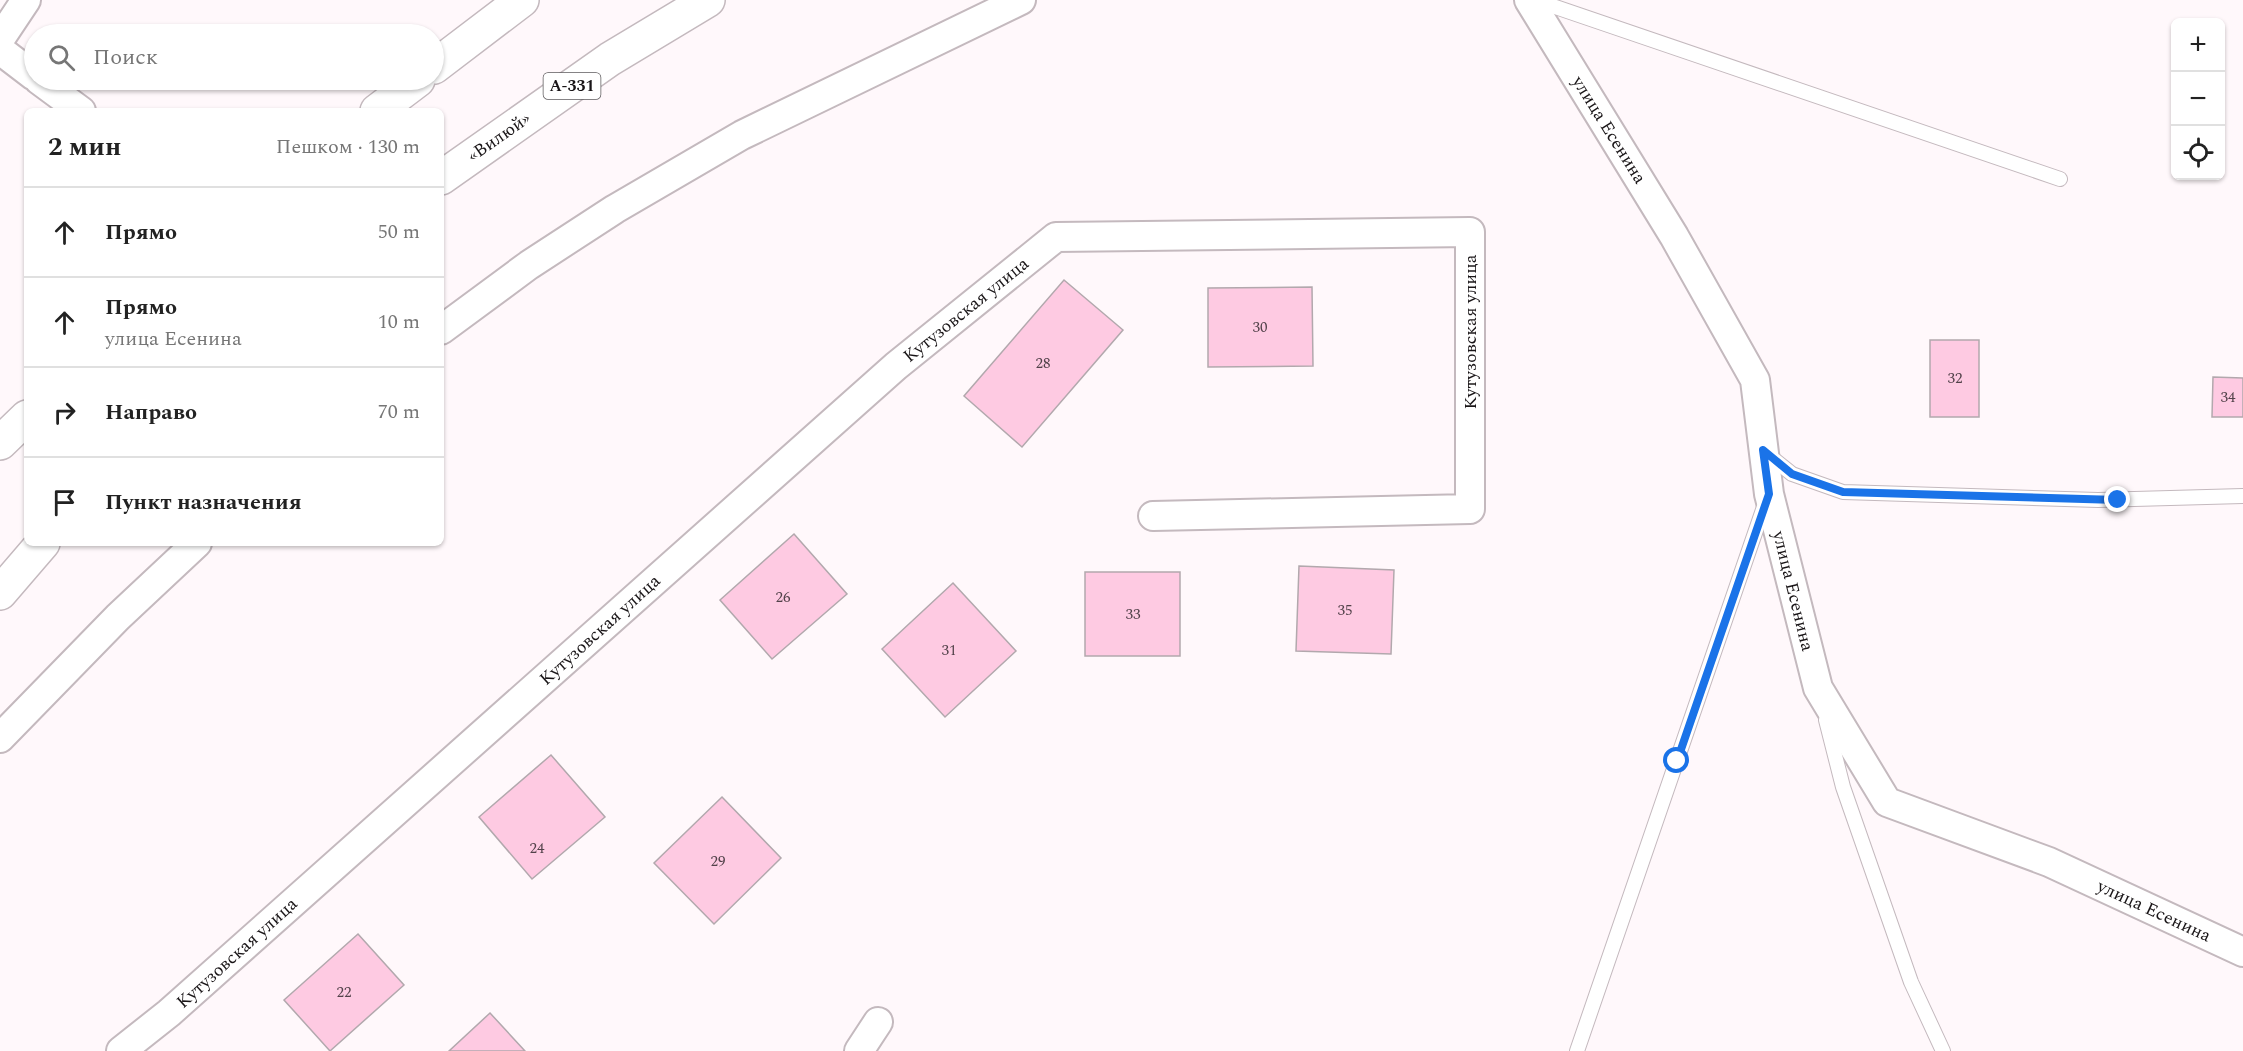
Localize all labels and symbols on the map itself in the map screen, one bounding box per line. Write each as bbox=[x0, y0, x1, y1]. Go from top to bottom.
street label: улица Есенина bbox=[1564, 70, 1653, 189]
road number: А-331 bbox=[544, 73, 600, 99]
street label: «Вилюй» bbox=[462, 105, 536, 169]
street label: Кутузовская улица bbox=[897, 251, 1035, 369]
street label: Кутузовская улица bbox=[1457, 254, 1484, 410]
house number: 30 bbox=[1252, 316, 1268, 339]
house number: 28 bbox=[1035, 352, 1051, 375]
house number: 32 bbox=[1947, 367, 1963, 390]
house number: 34 bbox=[2220, 386, 2236, 409]
route end bbox=[2104, 486, 2130, 512]
street label: улица Есенина bbox=[1765, 527, 1821, 654]
street label: Кутузовская улица bbox=[533, 568, 667, 692]
house number: 26 bbox=[775, 586, 791, 609]
house number: 35 bbox=[1337, 599, 1353, 622]
house number: 33 bbox=[1125, 603, 1141, 626]
house number: 31 bbox=[941, 639, 957, 662]
route start bbox=[1663, 747, 1689, 773]
house number: 24 bbox=[529, 837, 545, 860]
house number: 29 bbox=[710, 850, 726, 873]
street label: улица Есенина bbox=[2092, 872, 2216, 949]
street label: Кутузовская улица bbox=[170, 891, 304, 1015]
house number: 22 bbox=[336, 981, 352, 1004]

